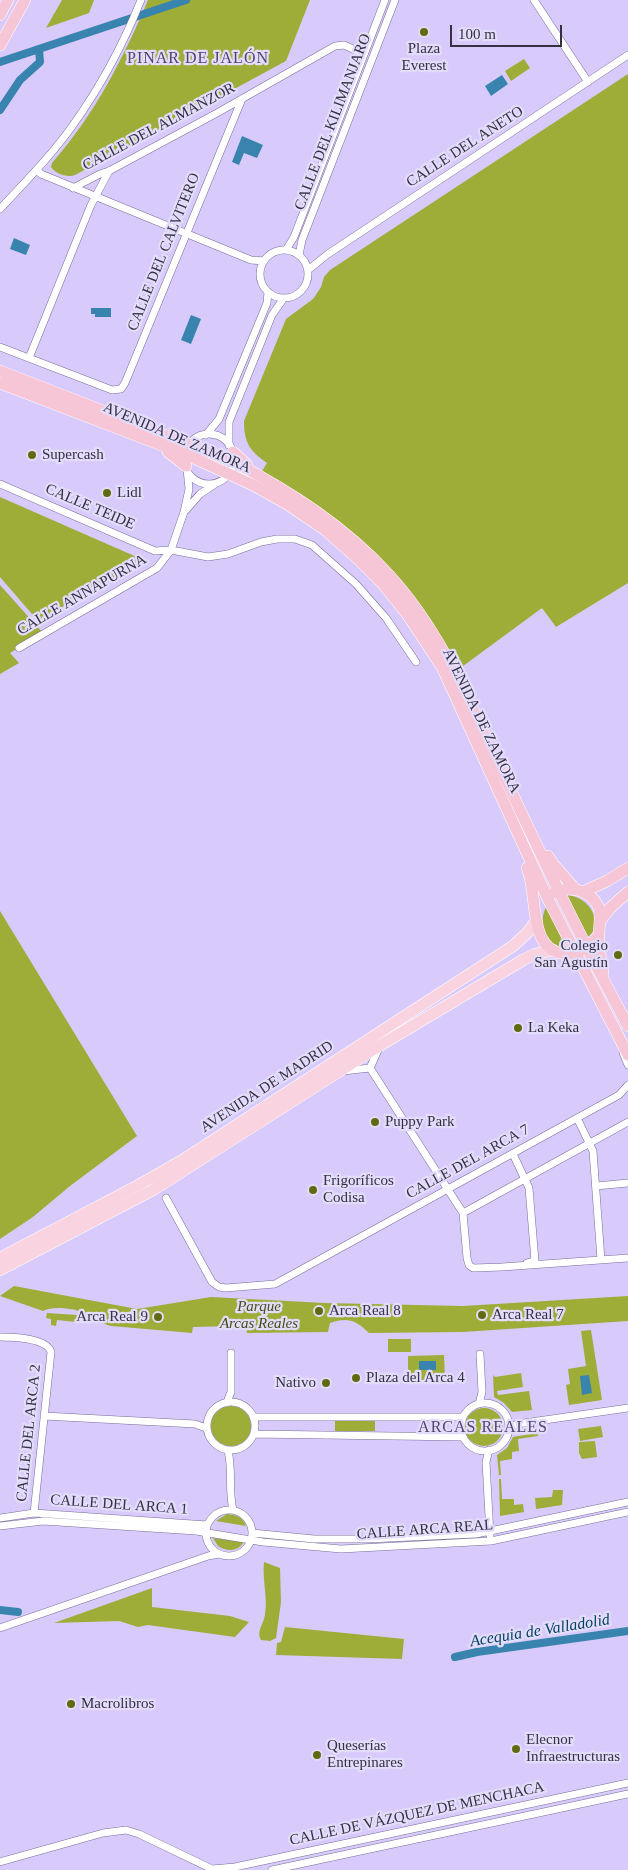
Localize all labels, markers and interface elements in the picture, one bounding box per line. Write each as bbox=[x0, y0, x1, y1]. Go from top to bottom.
scale bar bbox=[453, 15, 566, 47]
marker: Plaza Everest bbox=[418, 26, 430, 38]
text: 100 m bbox=[458, 26, 496, 42]
street label: CALLE DEL KILIMANJARO bbox=[291, 31, 375, 213]
place label: Plaza Everest bbox=[402, 40, 446, 75]
district label: PINAR DE JALÓN bbox=[125, 49, 271, 69]
street label: CALLE DEL ALMANZOR bbox=[80, 79, 238, 175]
street label: CALLE DEL ANETO bbox=[403, 103, 527, 191]
street label: CALLE DEL CALVITERO bbox=[124, 170, 204, 334]
street label: AVENIDA DE ZAMORA bbox=[100, 399, 254, 477]
place label: Supercash bbox=[42, 446, 104, 464]
marker: Supercash bbox=[26, 449, 38, 461]
street label: CALLE TEIDE bbox=[43, 480, 137, 534]
place label: Lidl bbox=[117, 484, 142, 502]
marker: Lidl bbox=[101, 487, 113, 499]
street label: CALLE ANNAPURNA bbox=[14, 551, 150, 639]
street label: AVENIDA DE ZAMORA bbox=[438, 646, 524, 796]
place label: Colegio San Agustín bbox=[534, 937, 608, 972]
marker: Colegio San Agustín bbox=[612, 949, 624, 961]
place label: La Keka bbox=[528, 1019, 579, 1037]
marker: La Keka bbox=[512, 1022, 524, 1034]
street label: AVENIDA DE MADRID bbox=[197, 1037, 337, 1137]
place label: Puppy Park bbox=[385, 1113, 455, 1131]
marker: Puppy Park bbox=[369, 1116, 381, 1128]
street label: CALLE DEL ARCA 7 bbox=[403, 1121, 533, 1203]
place label: Frigoríficos Codisa bbox=[323, 1172, 394, 1207]
marker: Frigoríficos Codisa bbox=[307, 1184, 319, 1196]
park label: Parque Arcas Reales bbox=[220, 1298, 298, 1333]
place label: Arca Real 8 bbox=[329, 1302, 401, 1320]
marker: Arca Real 8 bbox=[313, 1305, 325, 1317]
place label: Arca Real 7 bbox=[492, 1306, 564, 1324]
place label: Arca Real 9 bbox=[76, 1308, 148, 1326]
marker: Arca Real 7 bbox=[476, 1309, 488, 1321]
marker: Arca Real 9 bbox=[152, 1311, 164, 1323]
street label: CALLE DEL ARCA 2 bbox=[13, 1363, 45, 1503]
place label: Plaza del Arca 4 bbox=[366, 1369, 465, 1387]
marker: Plaza del Arca 4 bbox=[350, 1372, 362, 1384]
place label: Nativo bbox=[275, 1374, 316, 1392]
marker: Nativo bbox=[320, 1377, 332, 1389]
district label: ARCAS REALES bbox=[417, 1418, 549, 1438]
street label: CALLE DEL ARCA 1 bbox=[50, 1491, 188, 1519]
street label: CALLE ARCA REAL bbox=[356, 1516, 494, 1544]
water label: Acequia de Valladolid bbox=[469, 1610, 611, 1652]
place label: Macrolibros bbox=[81, 1695, 154, 1713]
marker: Macrolibros bbox=[65, 1698, 77, 1710]
place label: Elecnor Infraestructuras bbox=[526, 1731, 620, 1766]
place label: Queserías Entrepinares bbox=[327, 1737, 403, 1772]
marker: Elecnor Infraestructuras bbox=[510, 1743, 522, 1755]
marker: Queserías Entrepinares bbox=[311, 1749, 323, 1761]
street label: CALLE DE VÁZQUEZ DE MENCHACA bbox=[288, 1778, 546, 1850]

